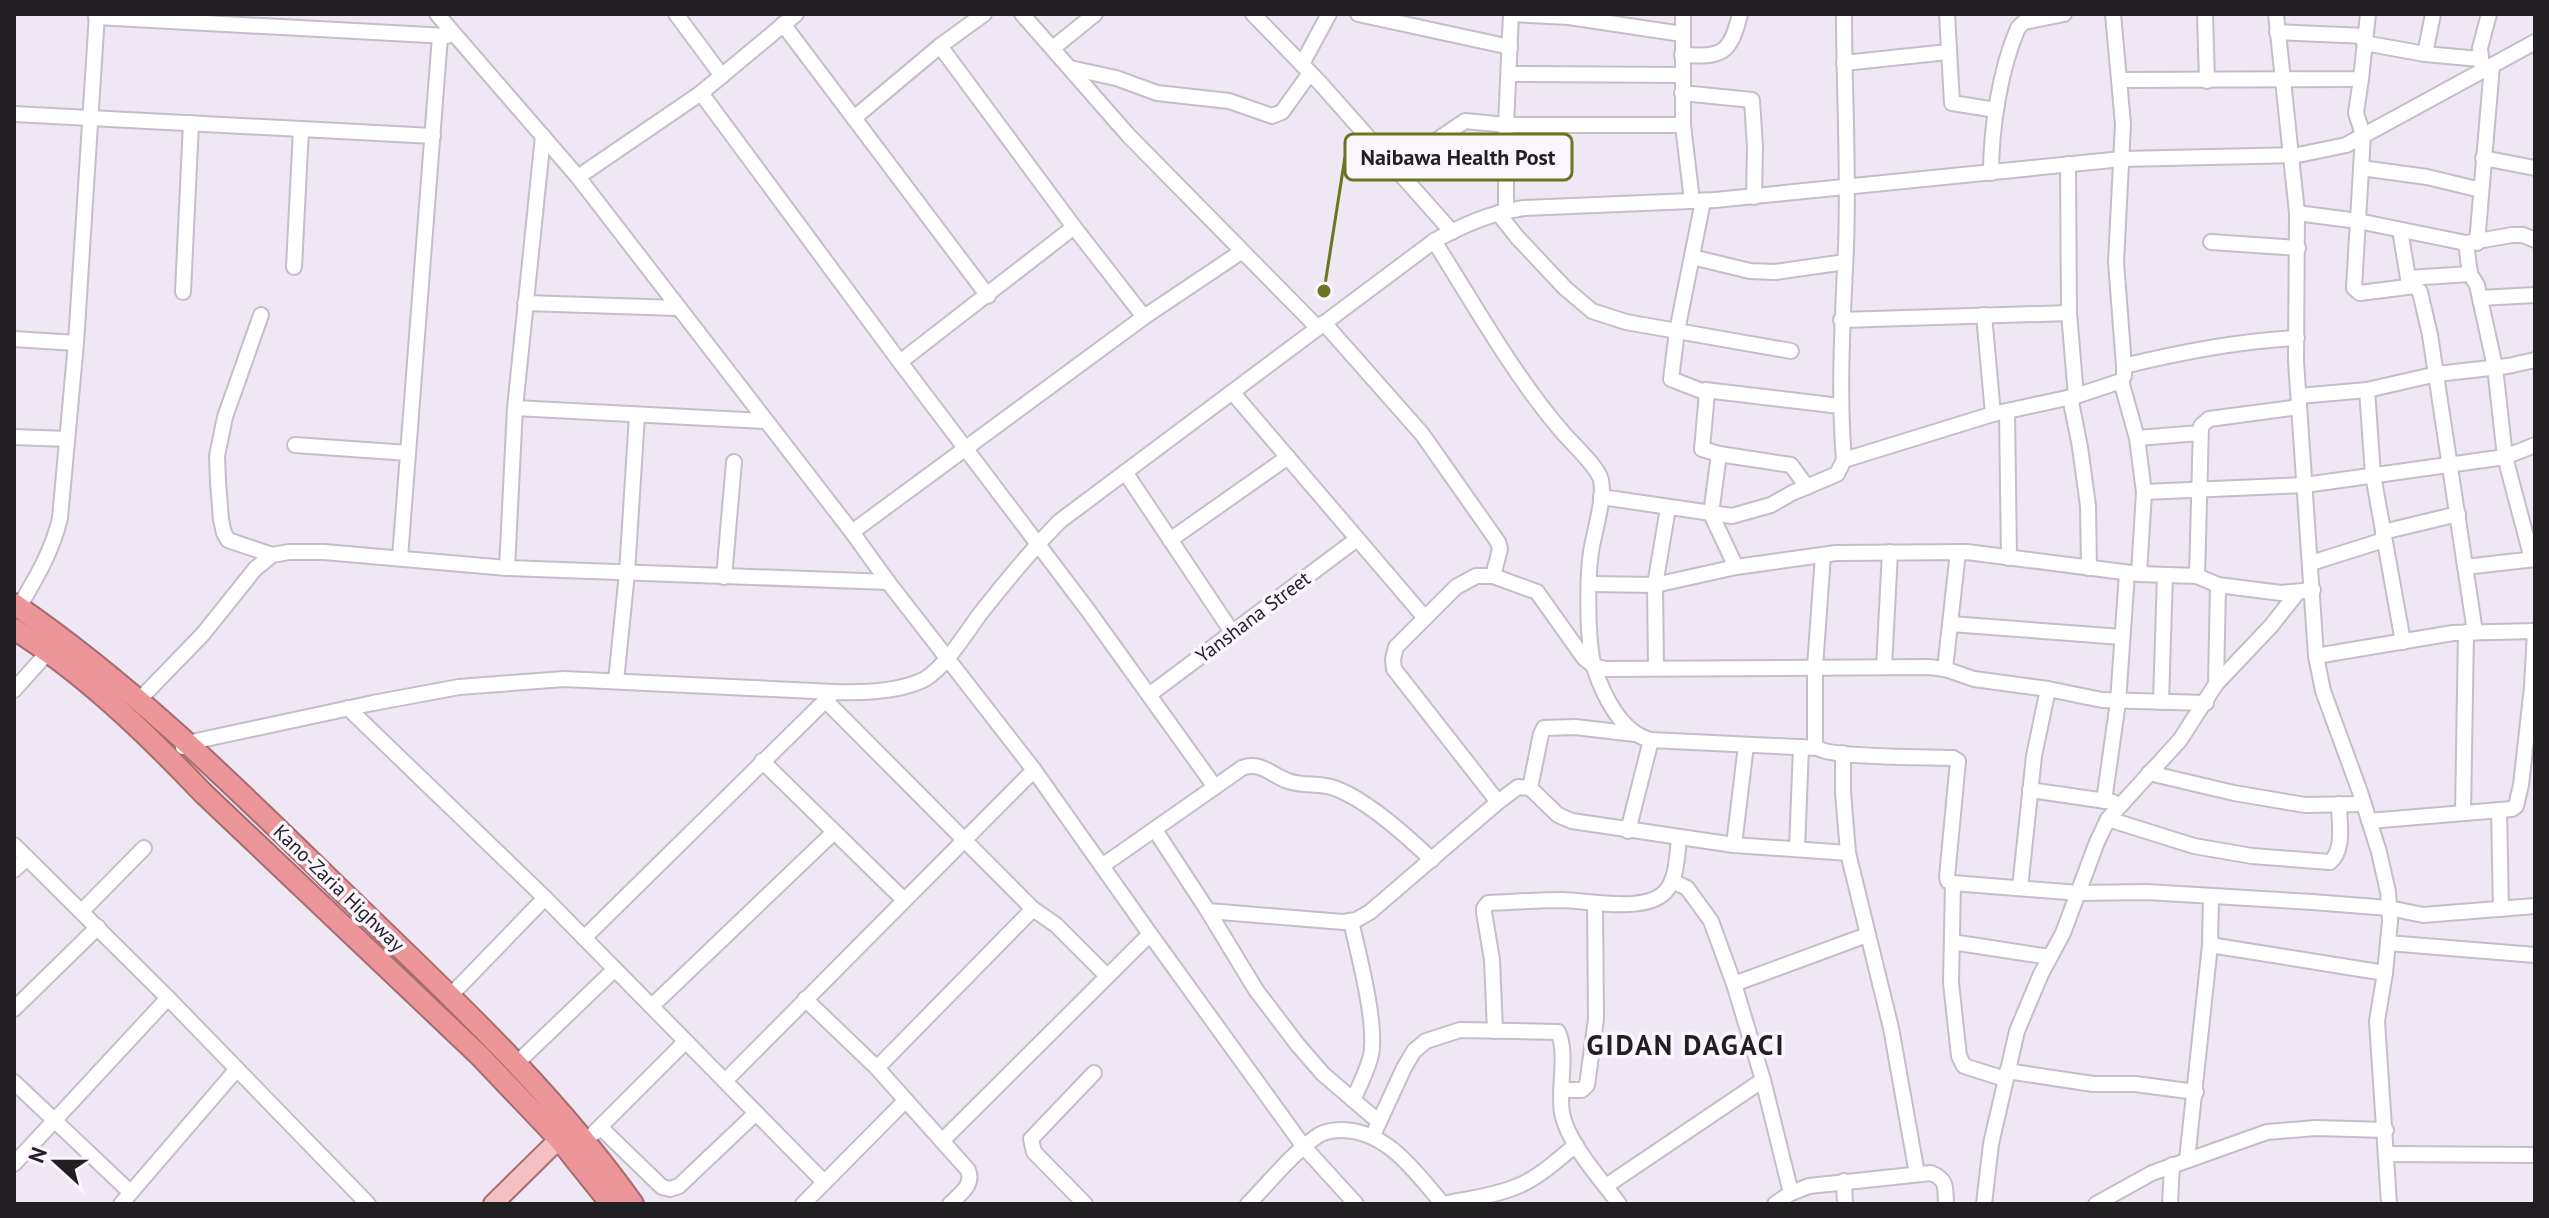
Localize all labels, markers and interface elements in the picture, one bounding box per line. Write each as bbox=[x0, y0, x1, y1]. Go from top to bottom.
callout: Naibawa Health Post bbox=[1345, 134, 1572, 180]
text: Naibawa Health Post bbox=[1360, 143, 1556, 171]
street label: Yanshana Street bbox=[1190, 565, 1316, 669]
street label: Kano-Zaria Highway bbox=[268, 819, 411, 958]
district label: GIDAN DAGACI bbox=[1587, 1026, 1785, 1063]
north arrow bbox=[16, 1122, 96, 1202]
text: N bbox=[22, 1143, 53, 1167]

